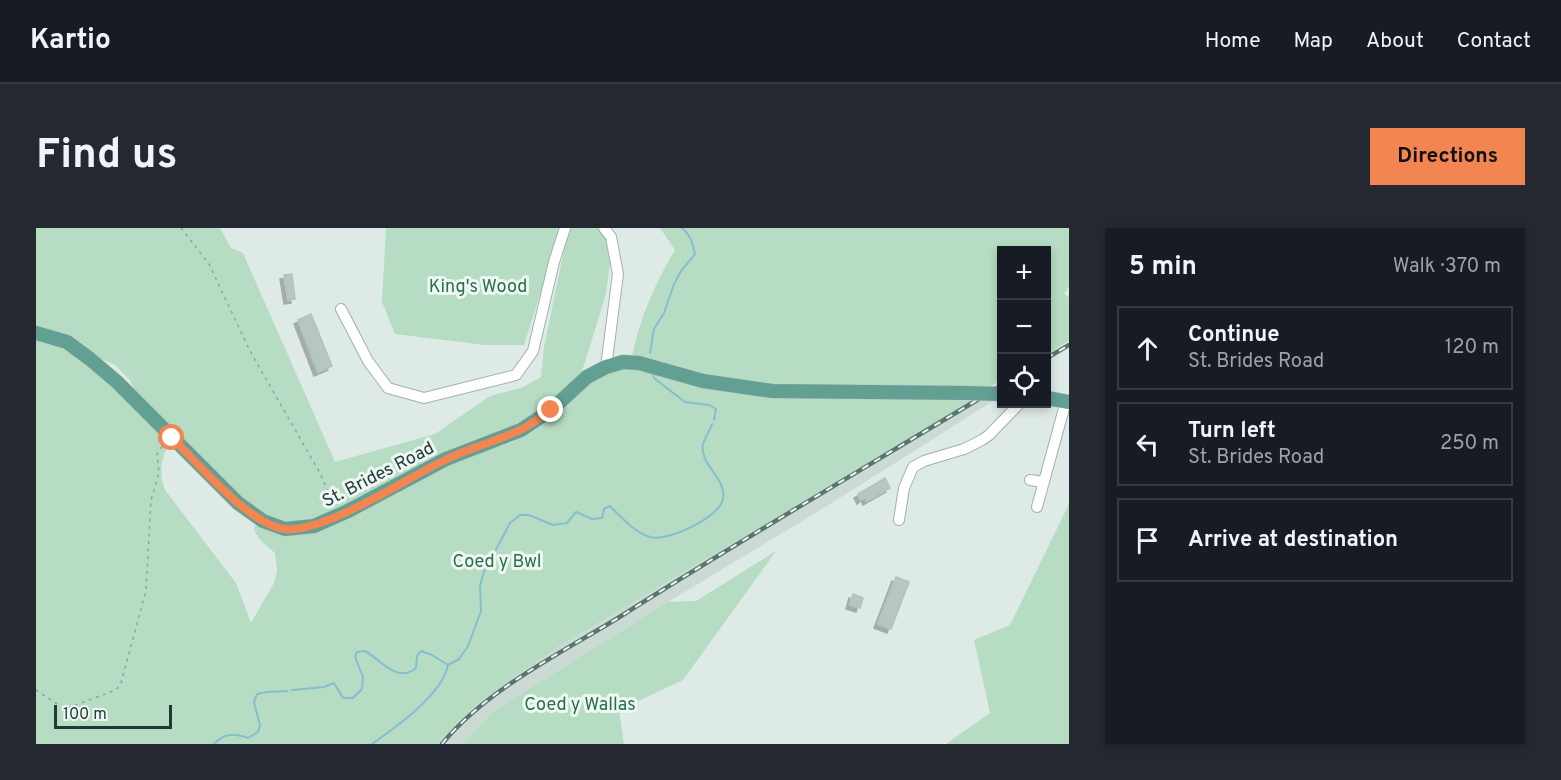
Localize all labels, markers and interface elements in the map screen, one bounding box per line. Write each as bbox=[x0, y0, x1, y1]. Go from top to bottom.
text: Kartio bbox=[30, 23, 111, 59]
text: Home bbox=[1205, 28, 1261, 55]
text: Map bbox=[1294, 28, 1333, 55]
text: About bbox=[1366, 28, 1424, 55]
text: Contact bbox=[1457, 28, 1531, 55]
button: Directions bbox=[1370, 128, 1525, 185]
text: Find us bbox=[36, 130, 177, 183]
map controls bbox=[997, 246, 1051, 408]
button: + bbox=[997, 246, 1051, 300]
text: 5 min bbox=[1129, 251, 1197, 284]
text: Walk · 370 m bbox=[1393, 254, 1501, 280]
park label: King's Wood bbox=[429, 276, 527, 299]
button: − bbox=[997, 300, 1051, 354]
text: Continue bbox=[1188, 322, 1279, 349]
icon: ahead bbox=[1131, 332, 1164, 365]
text: 120 m bbox=[1445, 335, 1499, 361]
text: St. Brides Road bbox=[1188, 349, 1324, 375]
button: locate bbox=[997, 354, 1051, 408]
route end bbox=[537, 396, 563, 422]
text: Turn left bbox=[1188, 418, 1276, 445]
route start bbox=[158, 424, 184, 450]
icon: left bbox=[1131, 428, 1164, 461]
text: 250 m bbox=[1440, 431, 1499, 457]
street label: St. Brides Road bbox=[319, 437, 439, 513]
text: St. Brides Road bbox=[1188, 445, 1324, 471]
icon: arrive bbox=[1131, 524, 1164, 557]
text: Arrive at destination bbox=[1188, 527, 1398, 554]
park label: Coed y Bwl bbox=[452, 551, 542, 574]
park label: Coed y Wallas bbox=[524, 694, 636, 717]
scale bar bbox=[54, 702, 172, 730]
text: 100 m bbox=[63, 705, 107, 725]

